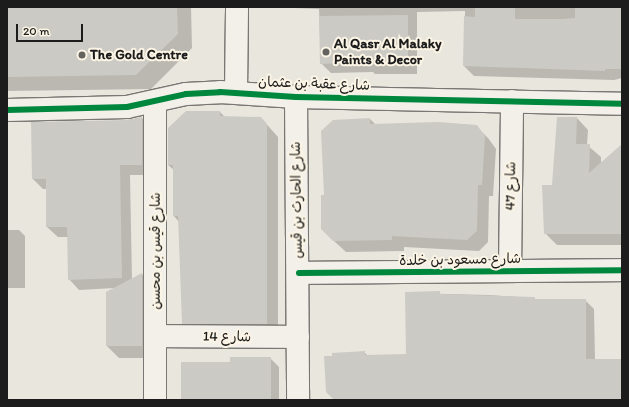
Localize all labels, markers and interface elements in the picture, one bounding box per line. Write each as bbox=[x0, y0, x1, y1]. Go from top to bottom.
scale bar bbox=[18, 16, 85, 42]
text: 20 m bbox=[23, 24, 50, 38]
place label: Al Qasr Al Malaky Paints & Decor bbox=[334, 36, 441, 68]
place label: The Gold Centre bbox=[90, 47, 188, 63]
marker: Al Qasr Al Malaky Paints & Decor bbox=[321, 47, 331, 57]
marker: The Gold Centre bbox=[77, 50, 87, 60]
street label: شارع عقبة بن عثمان bbox=[258, 74, 370, 94]
street label: شارع الحارث بن قيس bbox=[288, 141, 306, 259]
street label: شارع 47 bbox=[502, 161, 520, 211]
street label: شارع قيس بن محسن bbox=[148, 192, 164, 310]
street label: شارع مسعود بن خلدة bbox=[399, 251, 521, 269]
street label: شارع 14 bbox=[203, 328, 251, 346]

